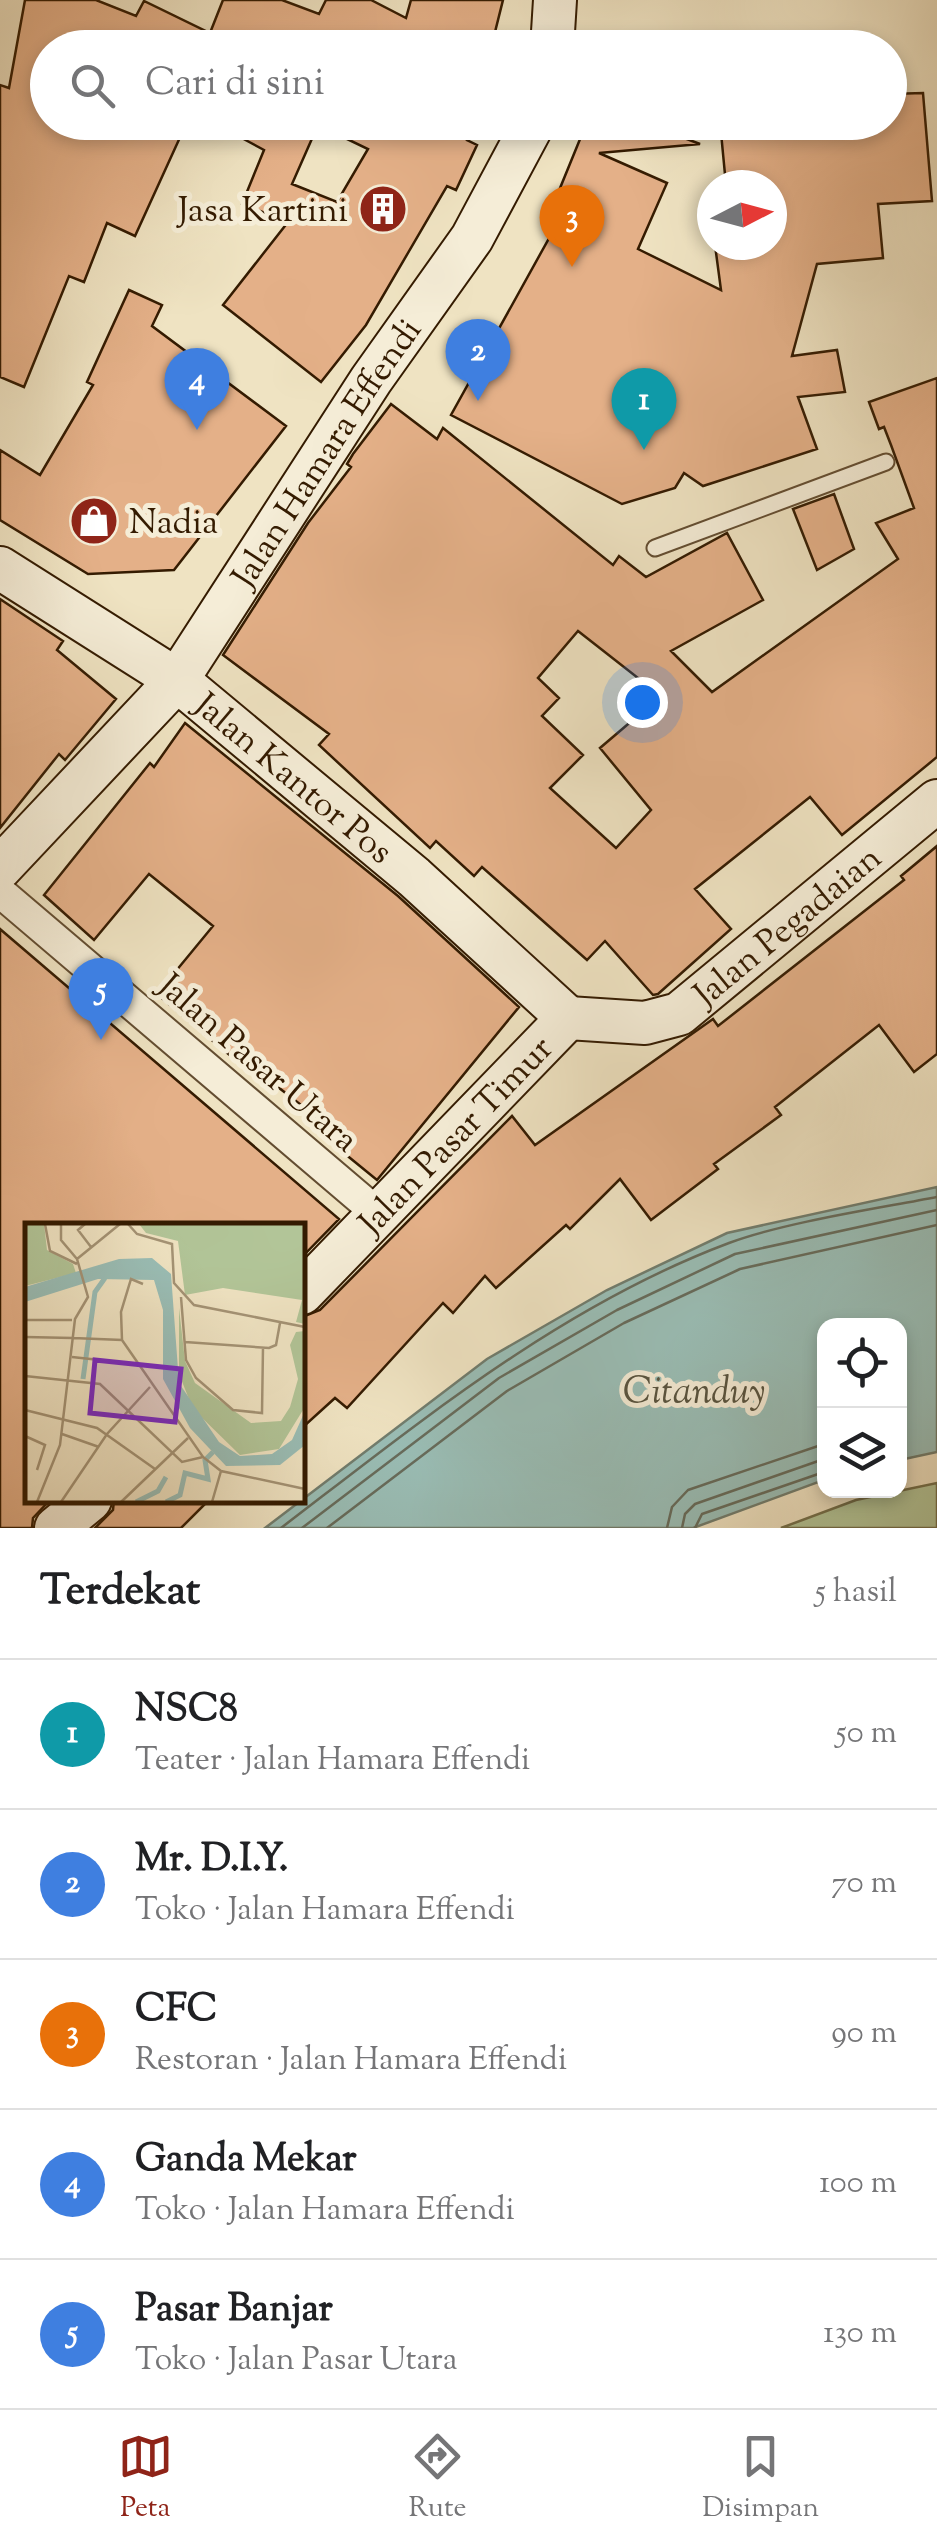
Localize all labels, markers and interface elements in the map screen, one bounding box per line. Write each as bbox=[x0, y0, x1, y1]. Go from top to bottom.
search box bbox=[30, 30, 907, 140]
icon: search bbox=[65, 58, 120, 113]
text: Cari di sini bbox=[145, 58, 325, 112]
north arrow bbox=[697, 170, 787, 260]
building icon: Jasa Kartini bbox=[357, 183, 409, 235]
pin: 3 bbox=[540, 184, 604, 267]
place label: Jasa Kartini bbox=[176, 187, 348, 238]
street label: Jalan Hamara Effendi bbox=[220, 309, 436, 601]
pin: 2 bbox=[446, 318, 510, 401]
pin: 4 bbox=[164, 348, 230, 430]
pin: 1 bbox=[612, 368, 676, 450]
shop icon: Nadia bbox=[68, 495, 120, 547]
place label: Nadia bbox=[129, 499, 218, 550]
your location bbox=[617, 677, 668, 728]
street label: Jalan Kantor Pos bbox=[180, 681, 403, 878]
street label: Jalan Pegadaian bbox=[682, 835, 894, 1022]
pin: 5 bbox=[68, 958, 134, 1040]
street label: Jalan Pasar Utara bbox=[144, 962, 368, 1166]
street label: Jalan Pasar Timur bbox=[347, 1026, 566, 1250]
inset map bbox=[25, 1223, 305, 1503]
map controls bbox=[817, 1318, 907, 1498]
button: locate bbox=[817, 1318, 907, 1408]
water label: Citanduy bbox=[623, 1367, 765, 1421]
button: layers bbox=[817, 1408, 907, 1498]
text: Terdekat bbox=[40, 1563, 200, 1623]
text: 5 hasil bbox=[815, 1570, 897, 1616]
text: NSC8 bbox=[135, 1684, 238, 1738]
text: 1 bbox=[67, 1711, 78, 1757]
text: 50 m bbox=[836, 1711, 897, 1757]
text: Teater · Jalan Hamara Effendi bbox=[135, 1738, 530, 1784]
text: Mr. D.I.Y. bbox=[135, 1834, 288, 1888]
text: 2 bbox=[65, 1861, 80, 1907]
text: 70 m bbox=[831, 1861, 897, 1907]
text: Toko · Jalan Hamara Effendi bbox=[135, 1888, 515, 1934]
text: CFC bbox=[135, 1984, 217, 2038]
text: 3 bbox=[66, 2011, 79, 2057]
text: 90 m bbox=[831, 2011, 897, 2057]
text: Restoran · Jalan Hamara Effendi bbox=[135, 2038, 567, 2084]
text: Ganda Mekar bbox=[135, 2134, 357, 2188]
text: 4 bbox=[64, 2161, 81, 2207]
text: 100 m bbox=[819, 2161, 897, 2207]
text: Toko · Jalan Hamara Effendi bbox=[135, 2188, 515, 2234]
text: Pasar Banjar bbox=[135, 2284, 333, 2338]
text: 5 bbox=[67, 2311, 78, 2357]
text: 130 m bbox=[823, 2311, 897, 2357]
text: Toko · Jalan Pasar Utara bbox=[135, 2338, 458, 2384]
tab: Peta bbox=[118, 2429, 173, 2529]
tab: Rute bbox=[408, 2429, 467, 2529]
tab: Disimpan bbox=[702, 2429, 819, 2529]

